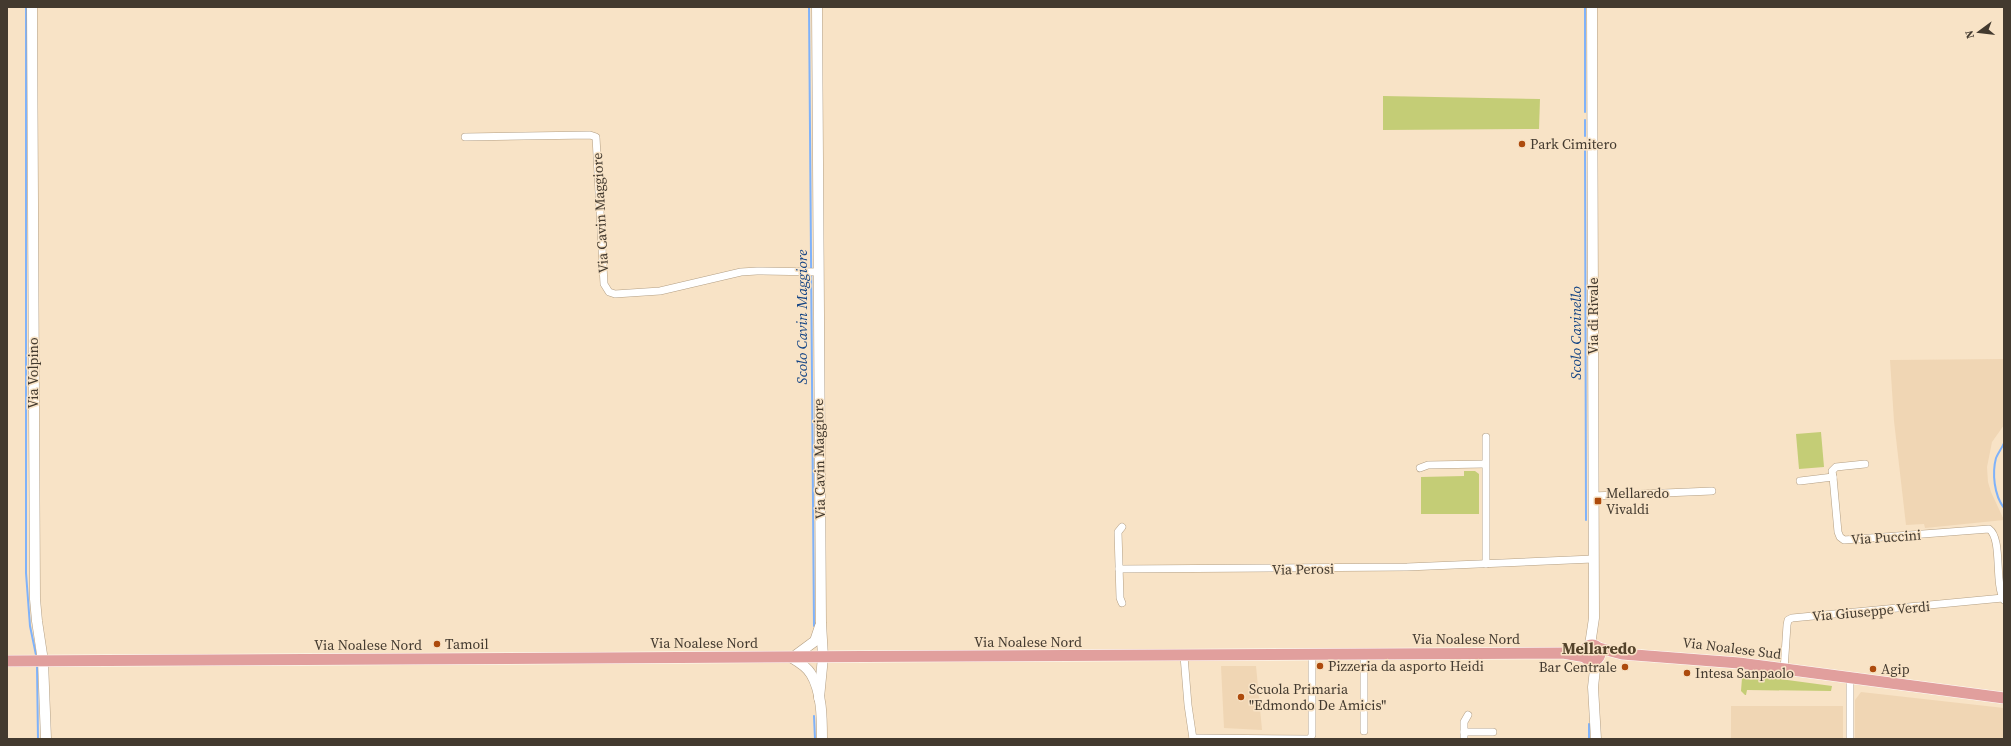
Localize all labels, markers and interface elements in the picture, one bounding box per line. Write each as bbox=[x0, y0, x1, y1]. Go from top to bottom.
north arrow bbox=[1959, 12, 1999, 52]
text: N bbox=[1962, 29, 1978, 40]
place label: Park Cimitero bbox=[1530, 134, 1617, 154]
marker: Park Cimitero bbox=[1517, 139, 1527, 149]
street label: Via Cavin Maggiore bbox=[587, 152, 613, 274]
water label: Scolo Cavin Maggiore bbox=[791, 250, 812, 384]
street label: Via di Rivale bbox=[1583, 277, 1603, 355]
water label: Scolo Cavinello bbox=[1565, 286, 1586, 380]
street label: Via Volpino bbox=[23, 337, 43, 409]
street label: Via Cavin Maggiore bbox=[808, 398, 830, 520]
place label: Mellaredo Vivaldi bbox=[1606, 483, 1669, 519]
marker: Mellaredo Vivaldi bbox=[1593, 496, 1603, 506]
street label: Via Puccini bbox=[1850, 525, 1922, 549]
street label: Via Perosi bbox=[1272, 558, 1334, 580]
street label: Via Giuseppe Verdi bbox=[1811, 596, 1931, 626]
street label: Via Noalese Nord bbox=[1412, 629, 1520, 649]
street label: Via Noalese Nord bbox=[974, 632, 1082, 652]
street label: Via Noalese Sud bbox=[1682, 632, 1783, 664]
street label: Via Noalese Nord bbox=[650, 633, 758, 653]
place label: Tamoil bbox=[445, 634, 489, 654]
street label: Via Noalese Nord bbox=[314, 635, 422, 655]
district label: Mellaredo bbox=[1562, 637, 1636, 659]
marker: Tamoil bbox=[432, 639, 442, 649]
place label: Pizzeria da asporto Heidi bbox=[1328, 656, 1484, 676]
place label: Bar Centrale bbox=[1539, 657, 1617, 677]
place label: Agip bbox=[1881, 659, 1910, 679]
marker: Pizzeria da asporto Heidi bbox=[1315, 661, 1325, 671]
marker: Bar Centrale bbox=[1620, 662, 1630, 672]
place label: Intesa Sanpaolo bbox=[1695, 663, 1794, 683]
marker: Agip bbox=[1868, 664, 1878, 674]
marker: Intesa Sanpaolo bbox=[1682, 668, 1692, 678]
place label: Scuola Primaria "Edmondo De Amicis" bbox=[1249, 679, 1386, 715]
marker: Scuola Primaria "Edmondo De Amicis" bbox=[1236, 692, 1246, 702]

